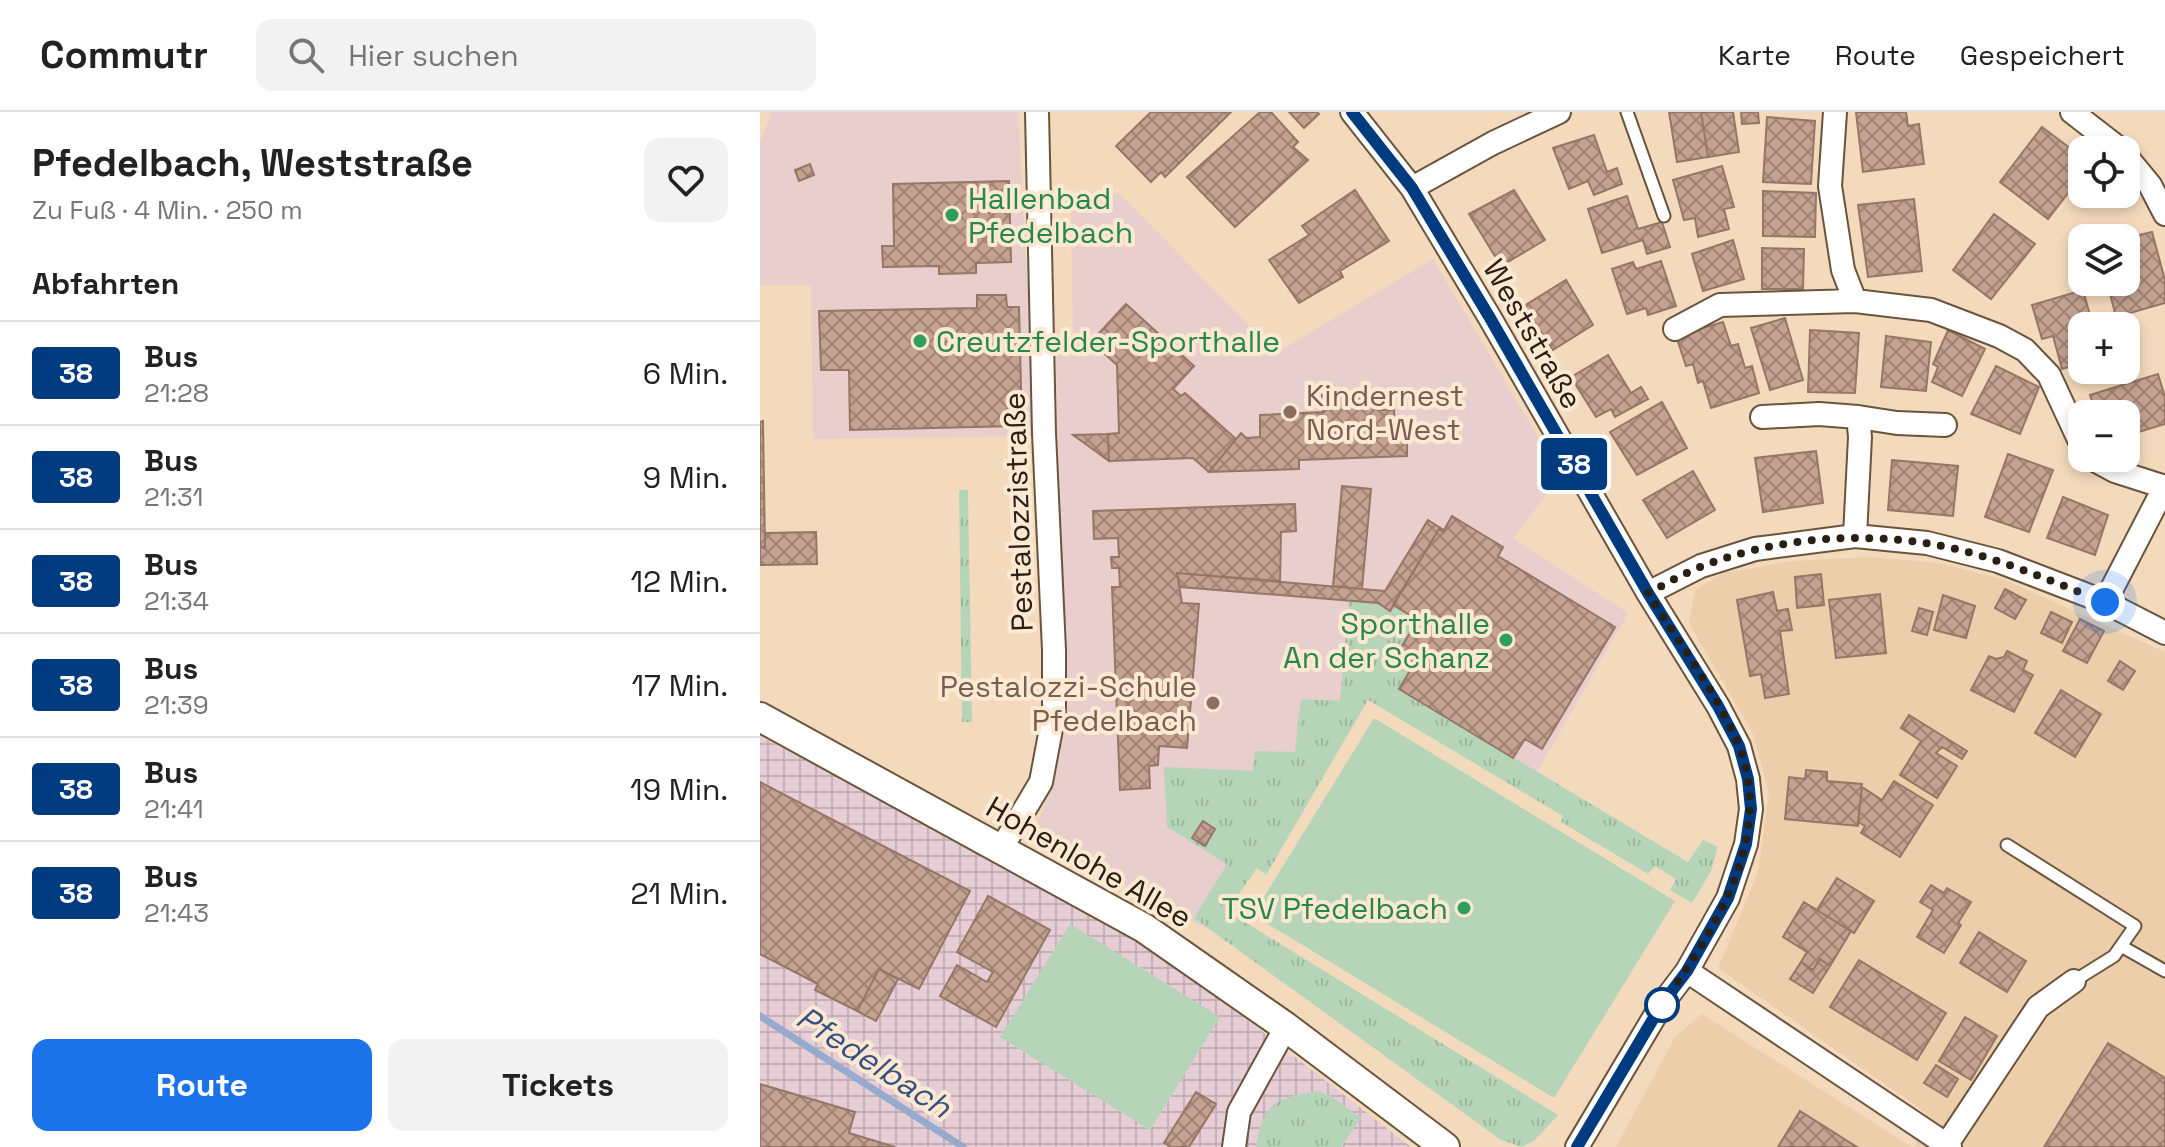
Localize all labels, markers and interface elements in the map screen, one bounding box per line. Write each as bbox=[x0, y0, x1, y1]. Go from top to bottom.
search box bbox=[256, 19, 816, 91]
text: Commutr bbox=[40, 31, 208, 79]
icon: search bbox=[284, 33, 328, 77]
text: Hier suchen bbox=[348, 36, 519, 75]
text: Karte bbox=[1718, 37, 1791, 73]
text: Route bbox=[1835, 37, 1916, 73]
text: Gespeichert bbox=[1960, 37, 2125, 73]
map controls bbox=[2068, 136, 2140, 472]
button: locate bbox=[2068, 136, 2140, 208]
button: heart bbox=[644, 138, 728, 222]
text: Pfedelbach, Weststraße bbox=[32, 139, 473, 187]
place label: Hallenbad Pfedelbach bbox=[968, 179, 1133, 252]
text: Zu Fuß · 4 Min. · 250 m bbox=[32, 193, 303, 227]
marker: Hallenbad Pfedelbach bbox=[943, 206, 961, 224]
button: layers bbox=[2068, 224, 2140, 296]
street label: Weststraße bbox=[1474, 252, 1592, 416]
text: Abfahrten bbox=[32, 264, 179, 303]
button: + bbox=[2068, 312, 2140, 384]
place label: Creutzfelder-Sporthalle bbox=[936, 322, 1280, 361]
marker: Creutzfelder-Sporthalle bbox=[911, 332, 929, 350]
text: Bus bbox=[144, 337, 198, 376]
text: 6 Min. bbox=[643, 354, 728, 393]
text: 38 bbox=[59, 355, 93, 391]
text: 21:28 bbox=[144, 376, 209, 410]
place label: Kindernest Nord-West bbox=[1306, 376, 1464, 449]
street label: Pestalozzistraße bbox=[994, 392, 1042, 632]
button: − bbox=[2068, 400, 2140, 472]
marker: Kindernest Nord-West bbox=[1281, 403, 1299, 421]
line badge: 38 bbox=[1538, 438, 1610, 490]
text: Bus bbox=[144, 441, 198, 480]
text: 38 bbox=[1557, 446, 1591, 482]
text: 9 Min. bbox=[643, 458, 728, 497]
text: 38 bbox=[59, 459, 93, 495]
text: 21:31 bbox=[144, 480, 203, 514]
text: Bus bbox=[144, 545, 198, 584]
text: 12 Min. bbox=[630, 562, 728, 601]
text: 38 bbox=[59, 563, 93, 599]
your location bbox=[2085, 582, 2125, 622]
text: 21:34 bbox=[144, 584, 209, 618]
place label: Sporthalle An der Schanz bbox=[1283, 604, 1490, 677]
marker: Sporthalle An der Schanz bbox=[1497, 631, 1515, 649]
text: Bus bbox=[144, 649, 198, 688]
text: 17 Min. bbox=[632, 666, 728, 705]
text: 38 bbox=[59, 667, 93, 703]
place label: Pestalozzi-Schule Pfedelbach bbox=[940, 667, 1197, 740]
text: 21:39 bbox=[144, 688, 209, 722]
marker: Pestalozzi-Schule Pfedelbach bbox=[1204, 694, 1222, 712]
text: Bus bbox=[144, 753, 198, 792]
text: 19 Min. bbox=[630, 770, 728, 809]
text: 38 bbox=[59, 771, 93, 807]
street label: Hohenlohe Allee bbox=[979, 787, 1199, 937]
text: 21:41 bbox=[144, 792, 204, 826]
text: Bus bbox=[144, 857, 198, 896]
text: 21 Min. bbox=[630, 874, 728, 913]
text: 38 bbox=[59, 875, 93, 911]
place label: TSV Pfedelbach bbox=[1222, 889, 1448, 928]
text: 21:43 bbox=[144, 896, 209, 930]
marker: TSV Pfedelbach bbox=[1455, 899, 1473, 917]
unlabelled marker bbox=[1645, 988, 1679, 1022]
water label: Pfedelbach bbox=[789, 997, 960, 1128]
button: Route bbox=[32, 1039, 372, 1131]
button: Tickets bbox=[388, 1039, 728, 1131]

